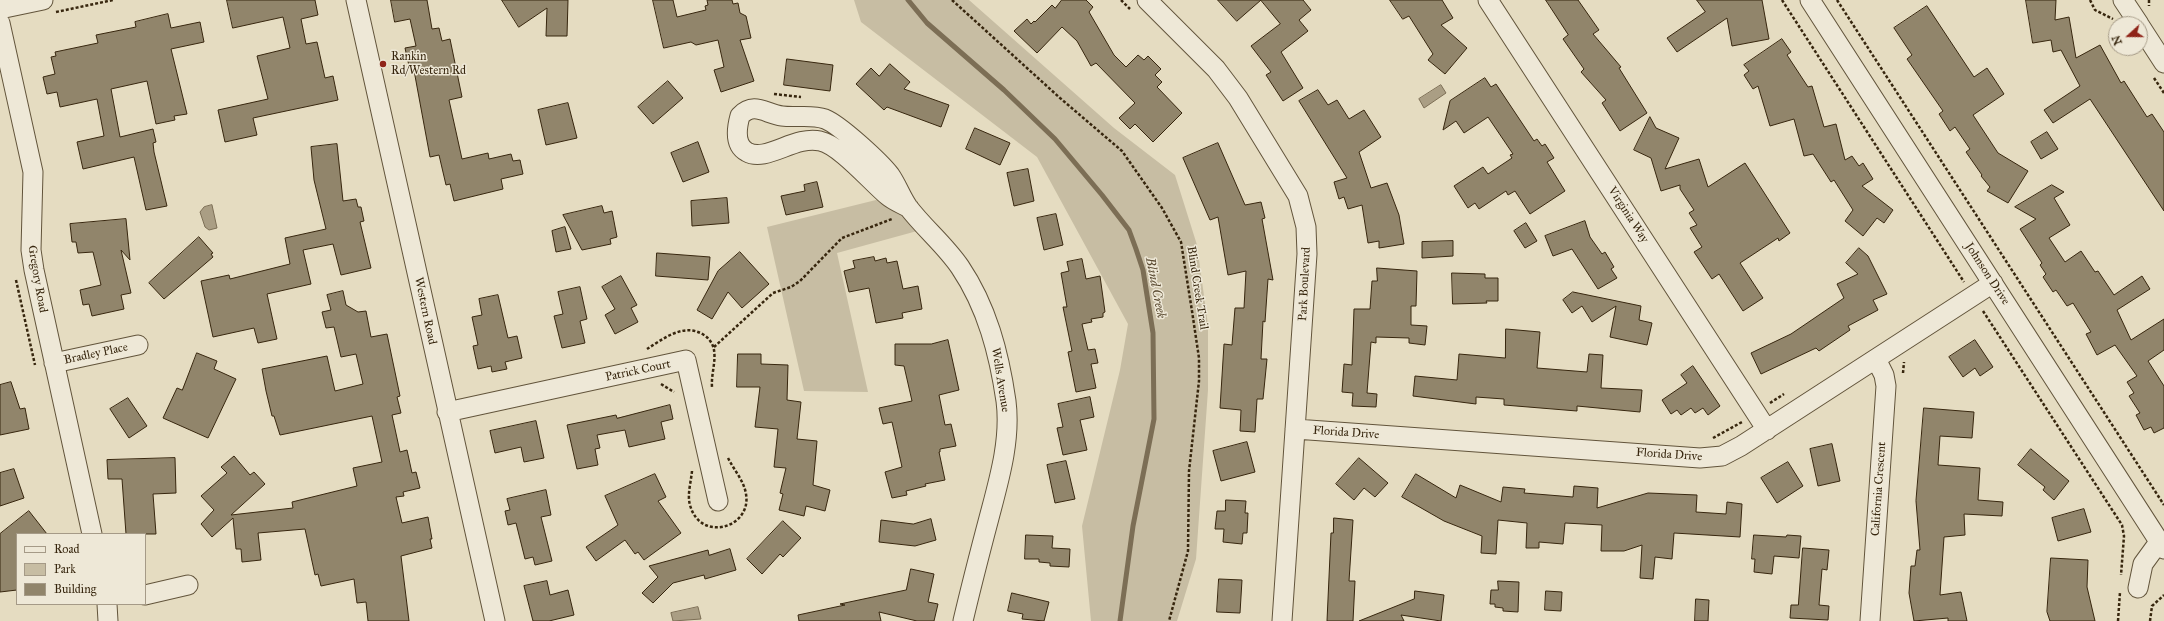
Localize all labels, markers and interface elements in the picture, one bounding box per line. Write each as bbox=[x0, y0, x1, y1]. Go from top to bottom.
north arrow bbox=[2108, 16, 2148, 56]
text: N bbox=[2110, 33, 2125, 47]
place label: Rankin Rd/Western Rd bbox=[391, 50, 466, 78]
marker: Rankin Rd/Western Rd bbox=[378, 59, 388, 69]
street label: Virginia Way bbox=[1605, 184, 1651, 246]
street label: Johnson Drive bbox=[1962, 240, 2012, 308]
street label: Gregory Road bbox=[24, 244, 50, 314]
street label: Blind Creek Trail bbox=[1183, 245, 1211, 331]
street label: Park Boulevard bbox=[1296, 247, 1314, 321]
water label: Blind Creek bbox=[1141, 256, 1169, 320]
street label: Western Road bbox=[411, 276, 439, 346]
street label: Bradley Place bbox=[63, 340, 129, 368]
street label: Wells Avenue bbox=[988, 347, 1012, 413]
street label: Patrick Court bbox=[604, 357, 672, 385]
street label: Florida Drive bbox=[1312, 424, 1380, 442]
street label: California Crescent bbox=[1869, 441, 1889, 537]
street label: Florida Drive bbox=[1635, 446, 1703, 464]
legend bbox=[16, 533, 146, 605]
text: Road bbox=[54, 542, 80, 556]
text: Park bbox=[54, 562, 76, 576]
text: Building bbox=[54, 582, 96, 596]

